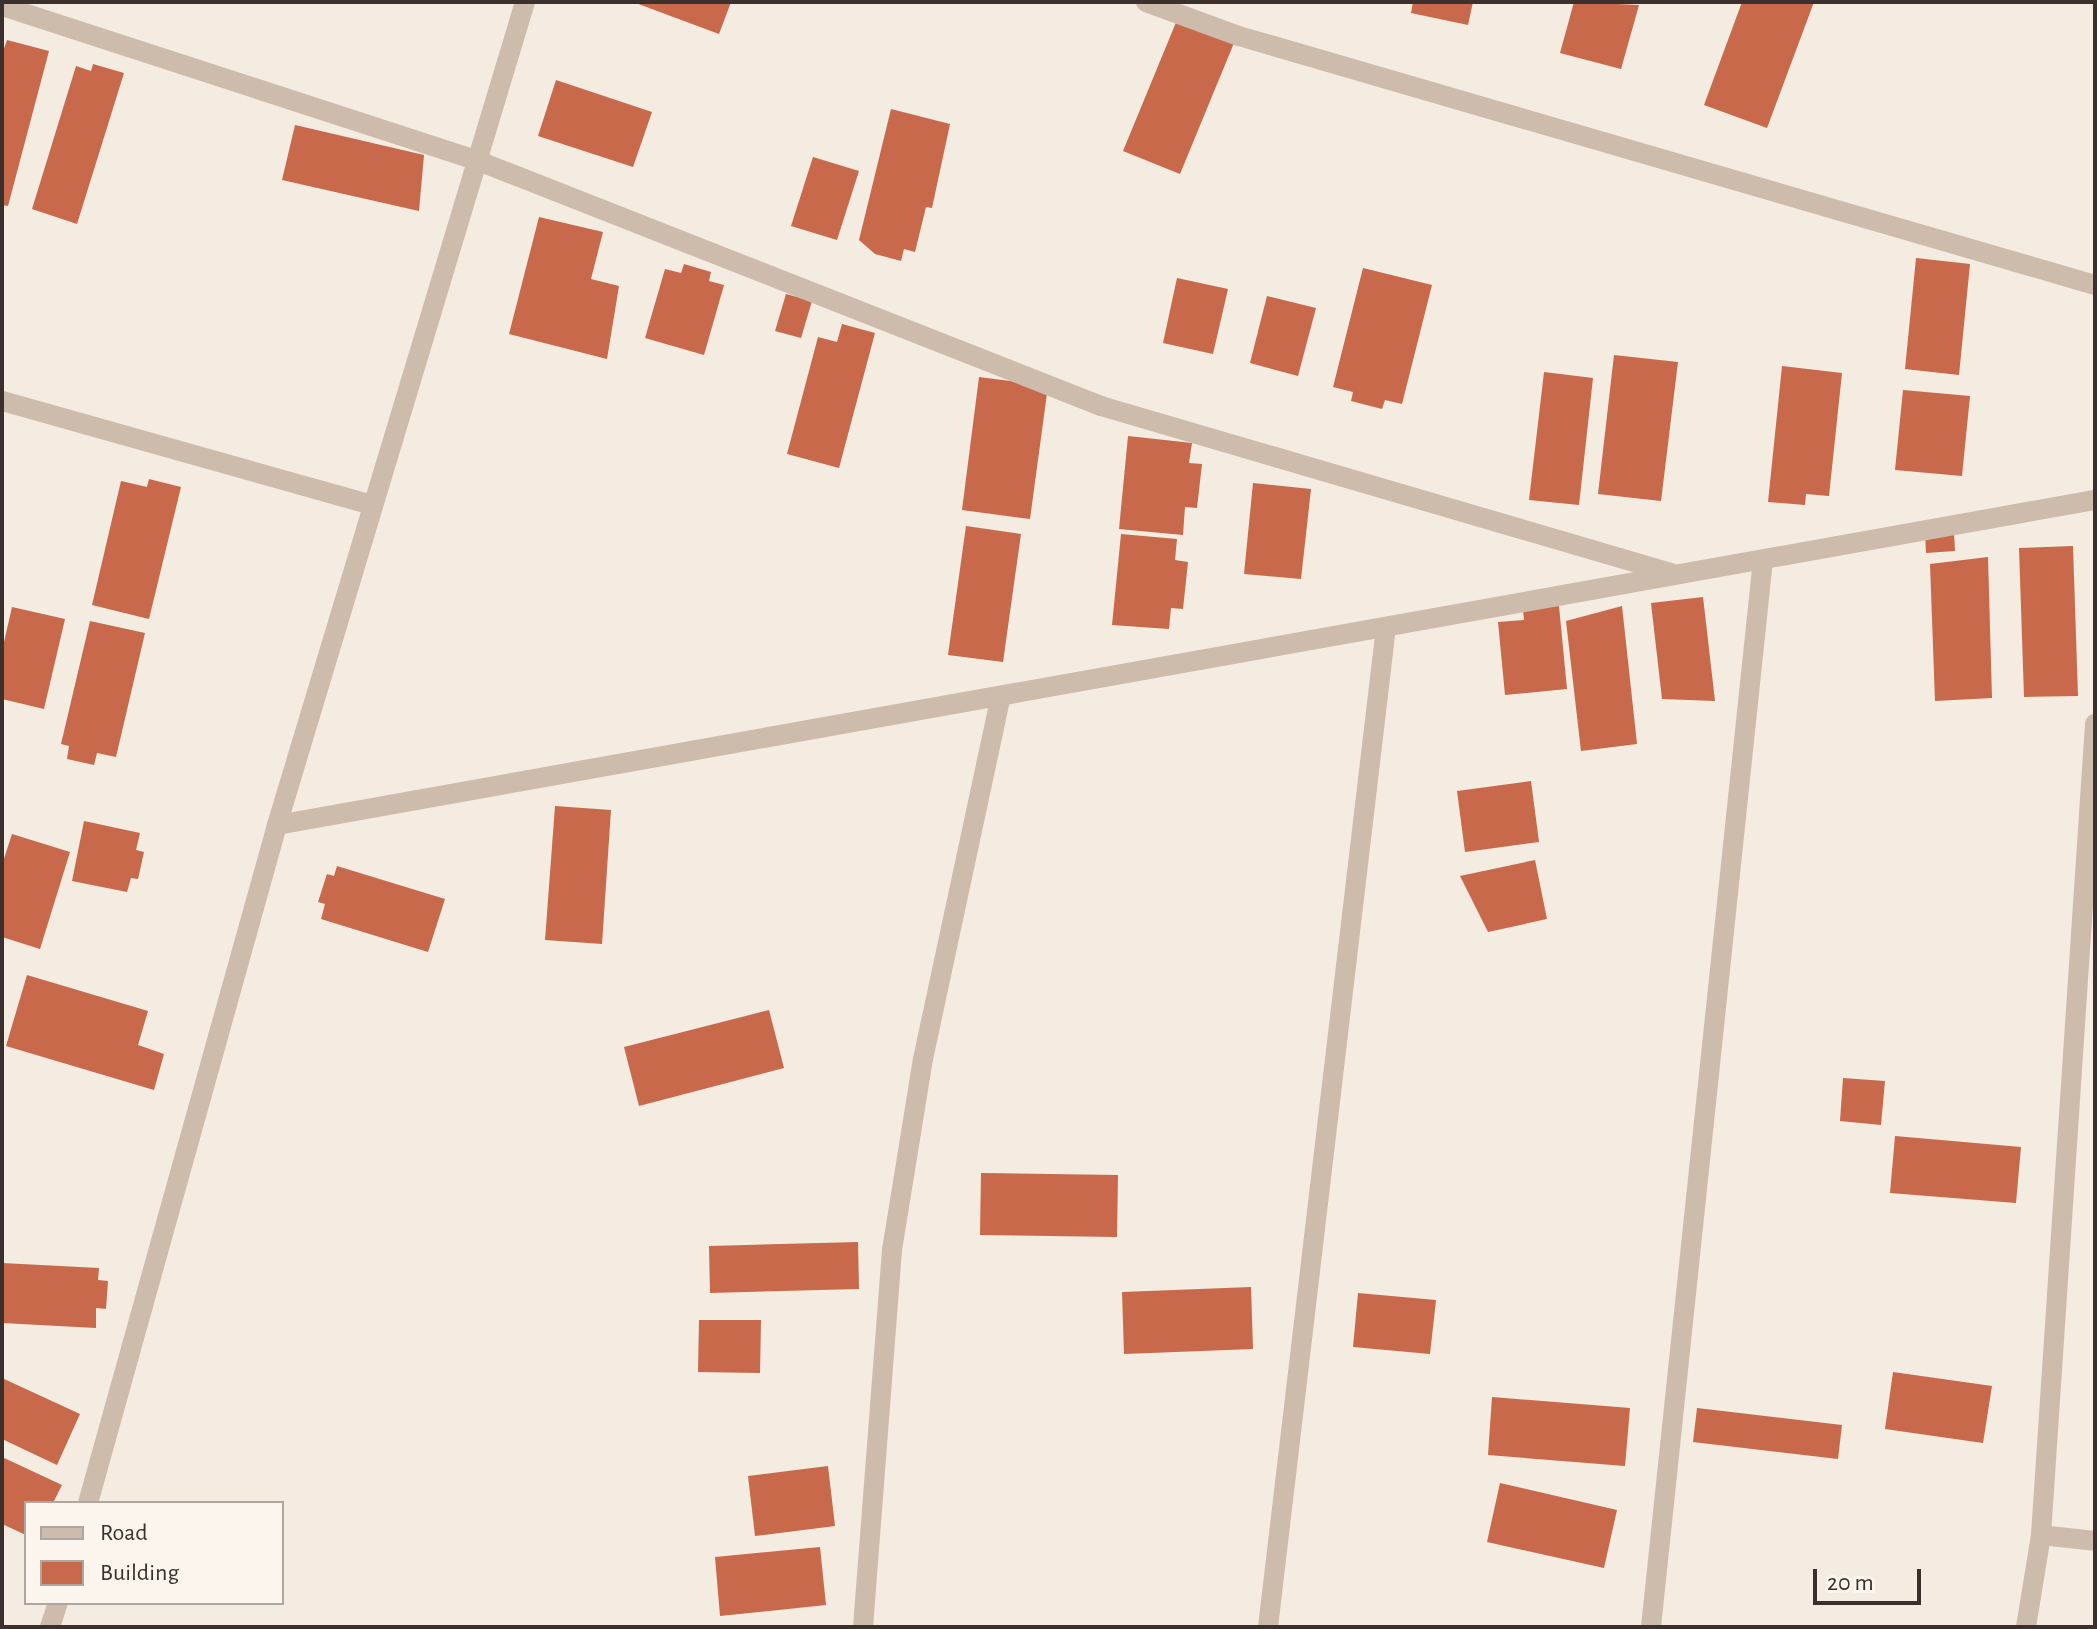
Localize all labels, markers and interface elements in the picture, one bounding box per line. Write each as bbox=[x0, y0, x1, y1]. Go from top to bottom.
legend bbox=[24, 1501, 284, 1605]
text: Road bbox=[100, 1521, 148, 1545]
scale bar bbox=[1817, 1553, 1925, 1603]
text: Building bbox=[100, 1561, 179, 1585]
text: 20 m bbox=[1827, 1571, 1874, 1595]

